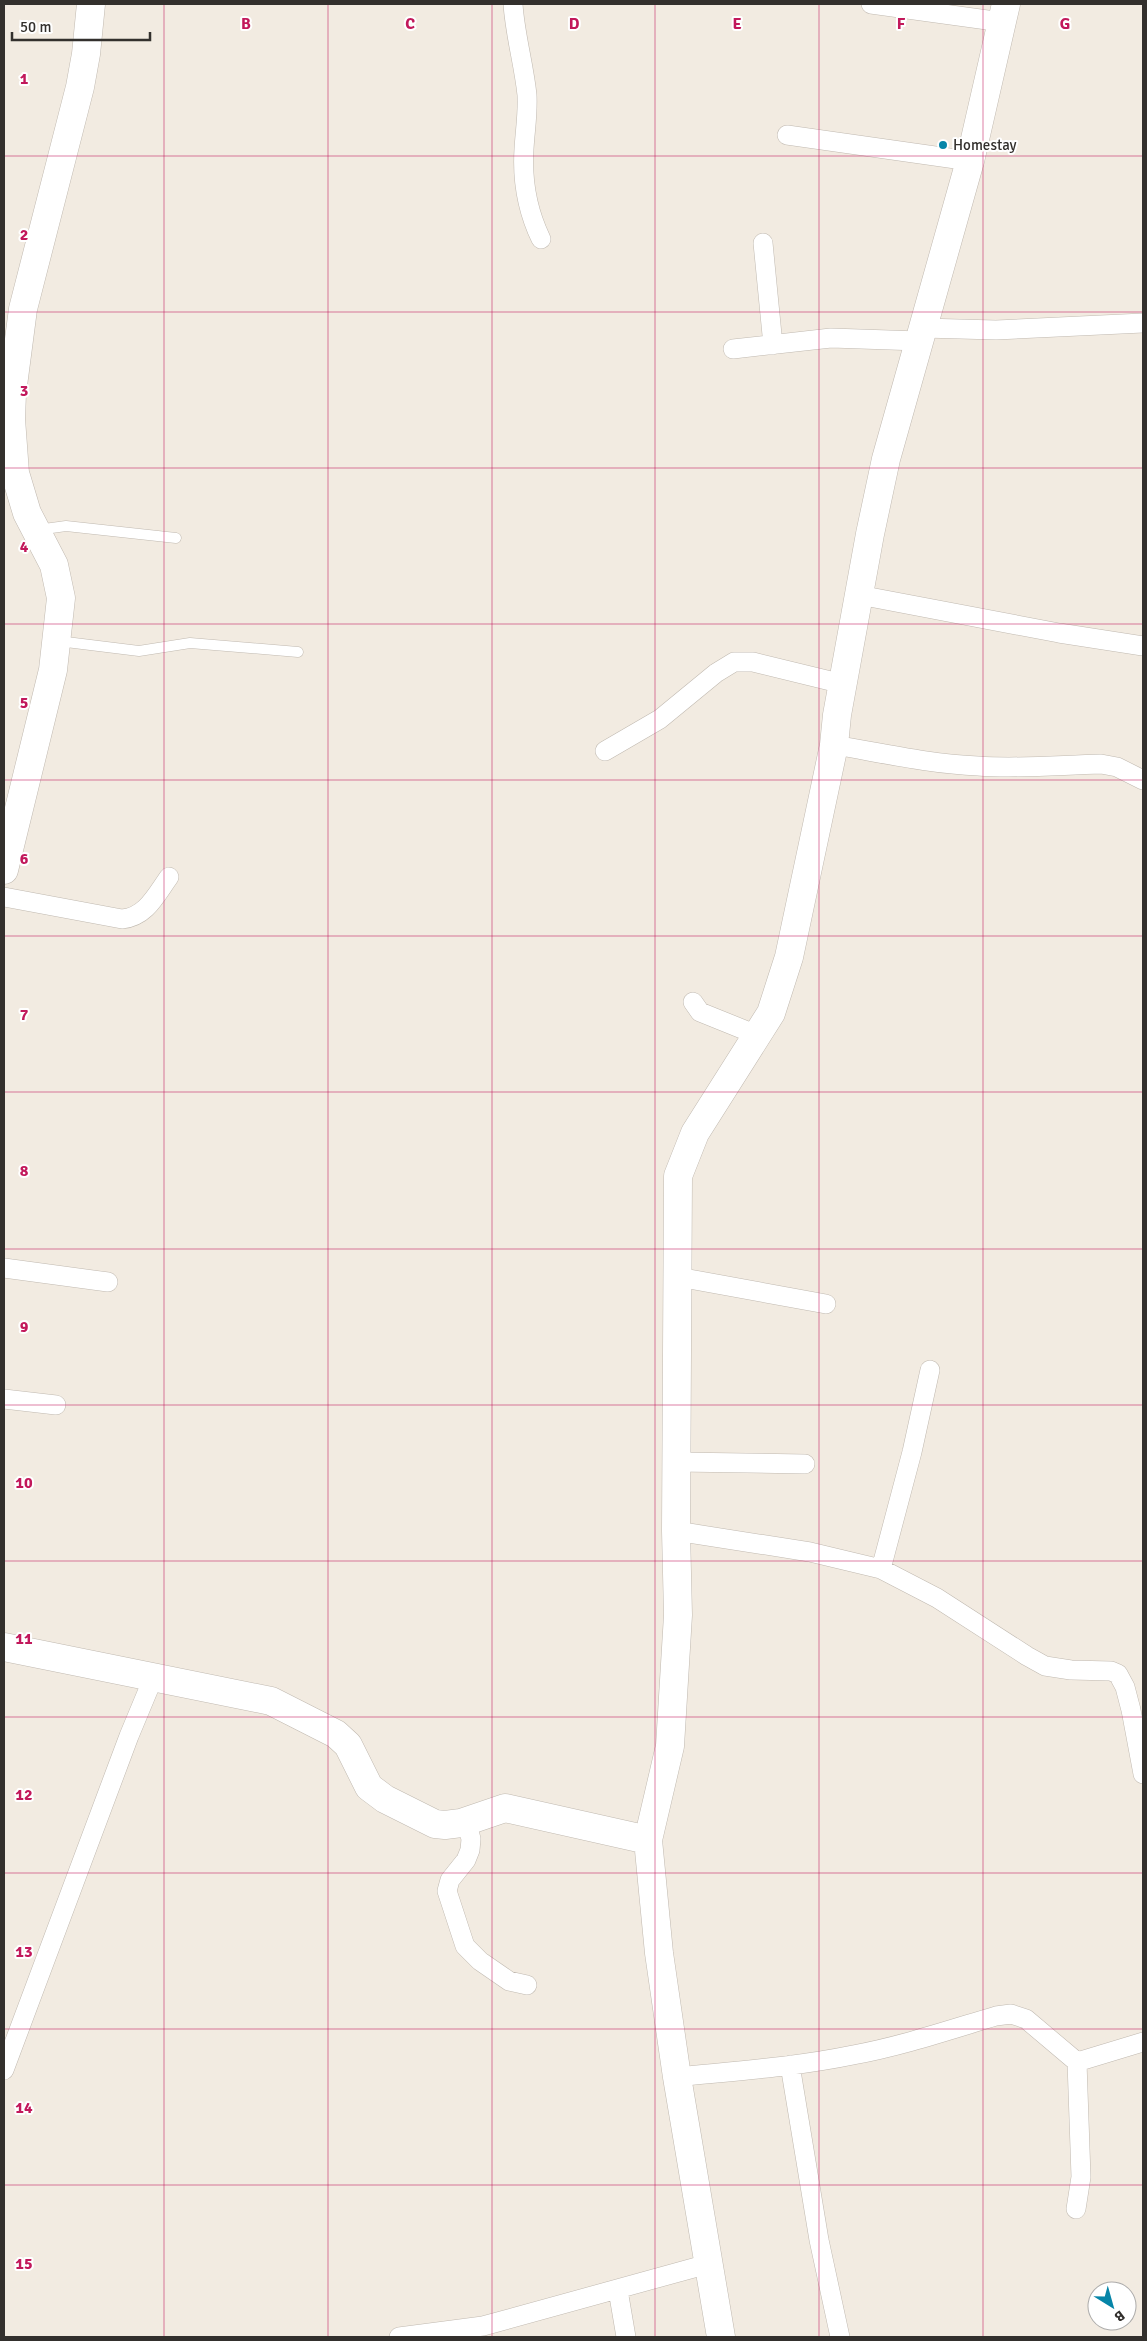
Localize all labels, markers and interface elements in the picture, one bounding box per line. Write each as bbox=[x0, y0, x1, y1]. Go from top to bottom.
scale bar bbox=[12, 10, 150, 42]
text: B bbox=[241, 14, 251, 34]
text: C bbox=[405, 14, 415, 34]
text: D bbox=[569, 14, 580, 34]
text: E bbox=[732, 14, 742, 34]
text: F bbox=[897, 14, 906, 34]
text: G bbox=[1060, 14, 1070, 34]
text: 50 m bbox=[20, 18, 51, 36]
text: 1 bbox=[20, 69, 29, 89]
place label: Homestay bbox=[953, 136, 1017, 154]
marker: Homestay bbox=[937, 139, 949, 151]
text: 2 bbox=[20, 225, 28, 245]
text: 3 bbox=[20, 381, 28, 401]
text: 4 bbox=[20, 537, 29, 557]
text: 5 bbox=[20, 693, 28, 713]
text: 6 bbox=[20, 849, 29, 869]
text: 7 bbox=[20, 1005, 29, 1025]
text: 8 bbox=[20, 1161, 29, 1181]
text: 9 bbox=[20, 1317, 29, 1337]
text: 10 bbox=[15, 1473, 33, 1493]
text: 11 bbox=[15, 1629, 33, 1649]
text: 12 bbox=[15, 1785, 33, 1805]
text: 13 bbox=[15, 1942, 33, 1962]
text: 14 bbox=[15, 2098, 33, 2118]
text: 15 bbox=[15, 2254, 33, 2274]
north arrow bbox=[1087, 2281, 1137, 2331]
text: B bbox=[1111, 2307, 1128, 2326]

